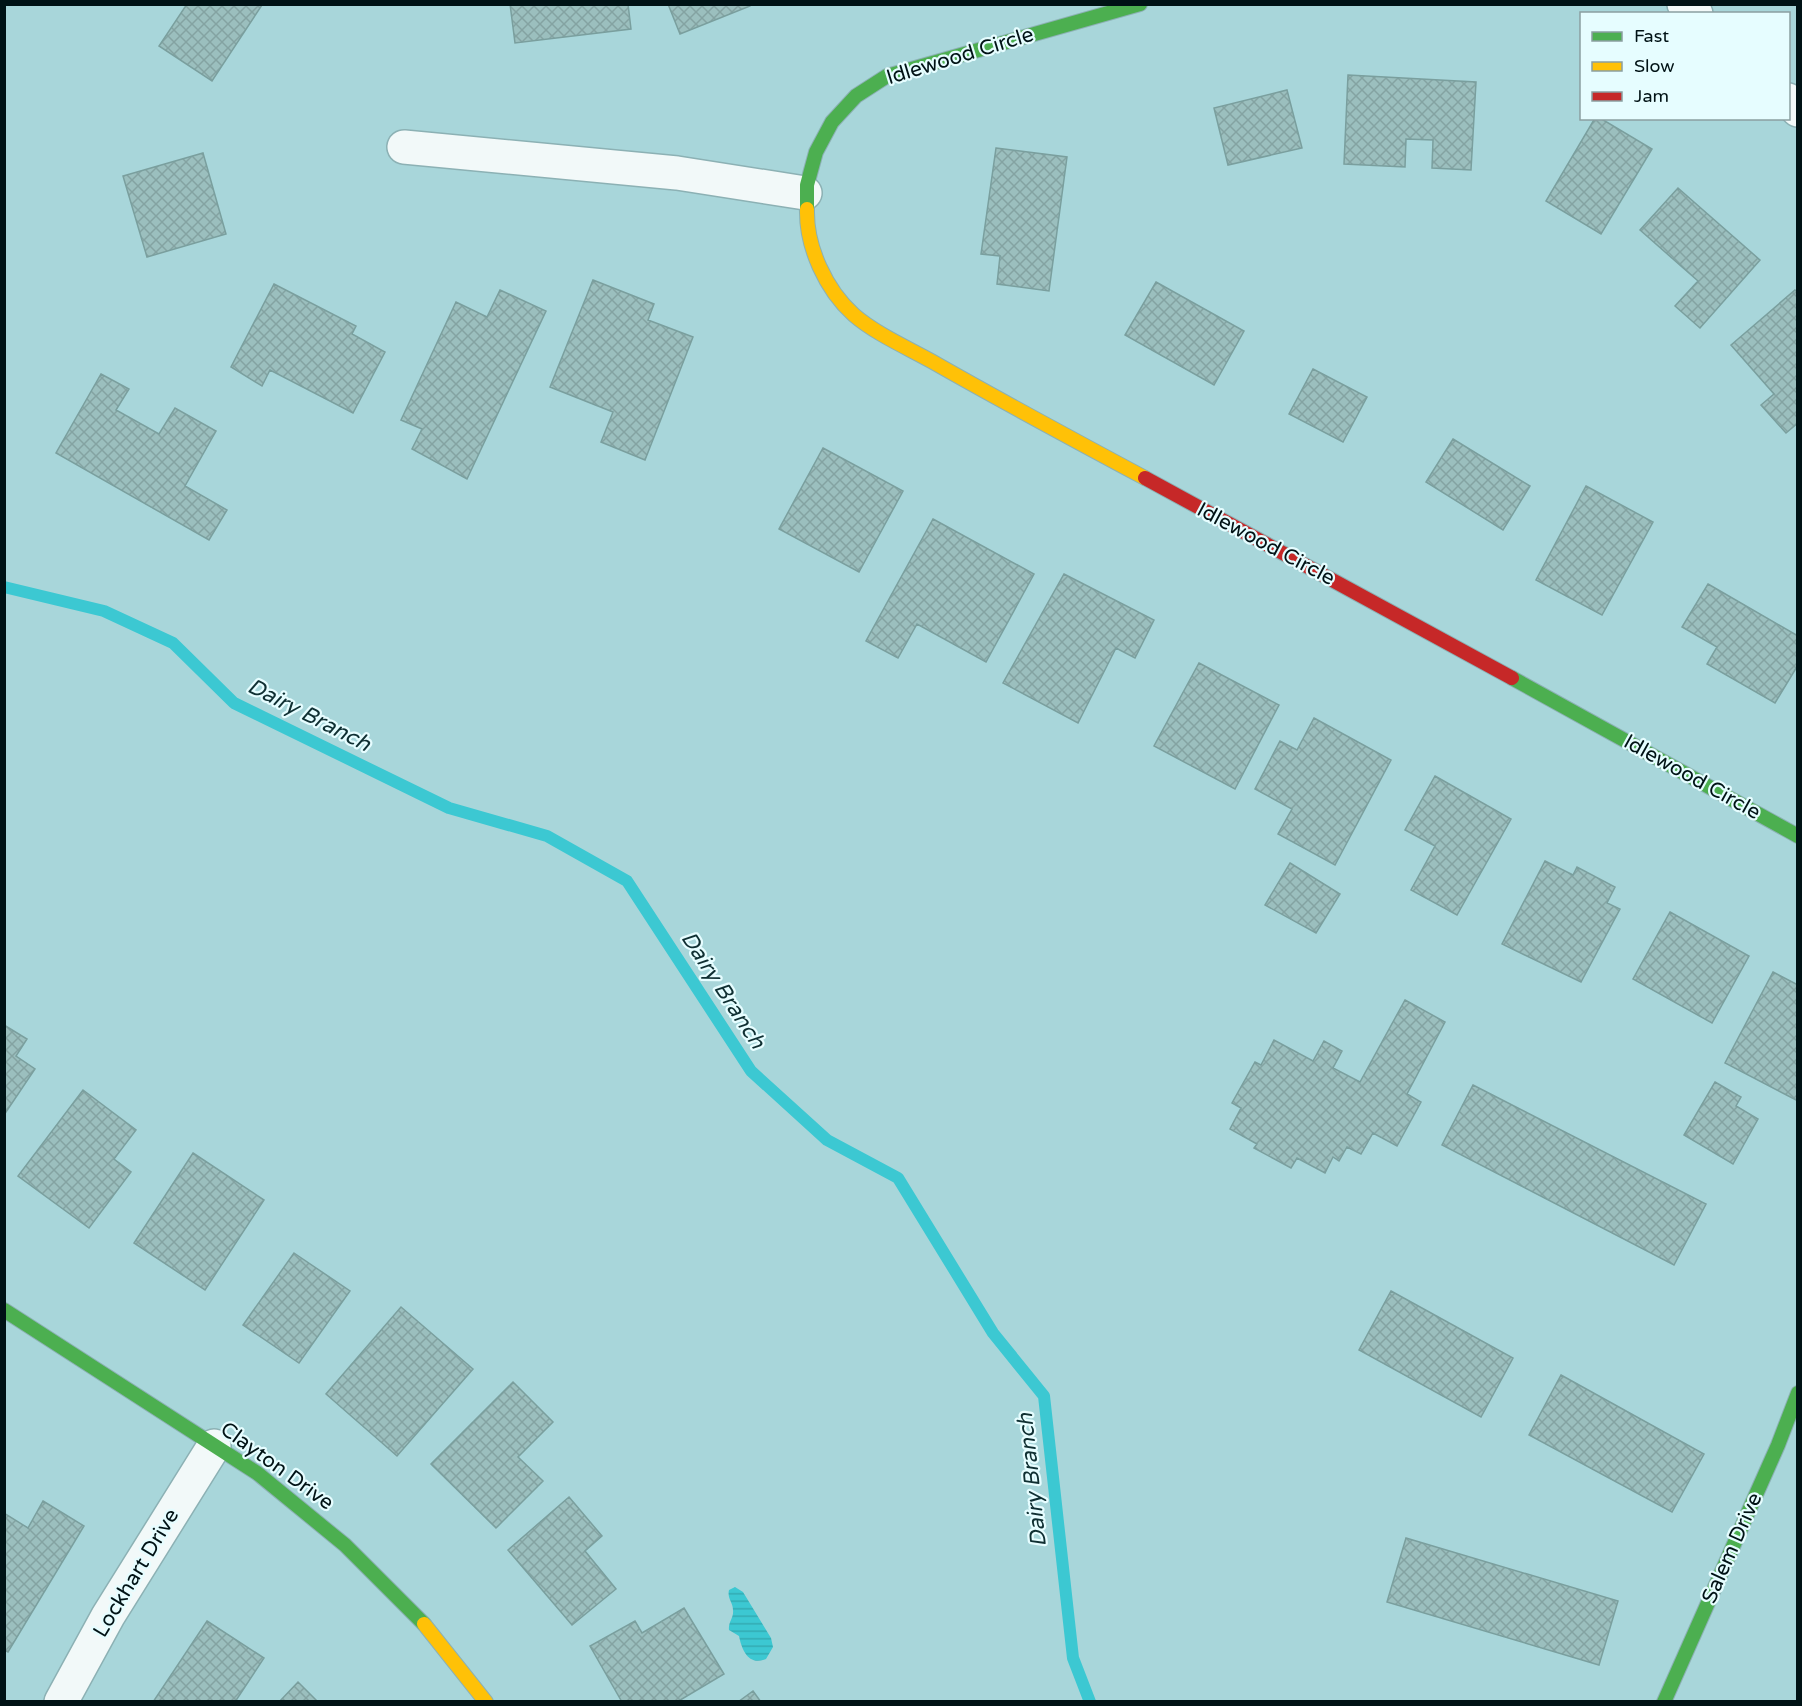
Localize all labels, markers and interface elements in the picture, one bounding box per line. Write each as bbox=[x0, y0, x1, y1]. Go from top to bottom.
legend bbox=[1580, 12, 1790, 120]
street label: Idlewood Circle bbox=[883, 22, 1037, 90]
text: Fast bbox=[1634, 25, 1669, 47]
text: Slow bbox=[1634, 55, 1675, 77]
text: Jam bbox=[1634, 85, 1669, 107]
street label: Idlewood Circle bbox=[1193, 497, 1339, 591]
water label: Dairy Branch bbox=[243, 673, 375, 757]
street label: Idlewood Circle bbox=[1619, 729, 1765, 825]
water label: Dairy Branch bbox=[675, 927, 771, 1054]
water label: Dairy Branch bbox=[1012, 1411, 1052, 1548]
street label: Clayton Drive bbox=[216, 1417, 339, 1515]
street label: Salem Drive bbox=[1697, 1489, 1768, 1607]
street label: Lockhart Drive bbox=[88, 1504, 184, 1642]

